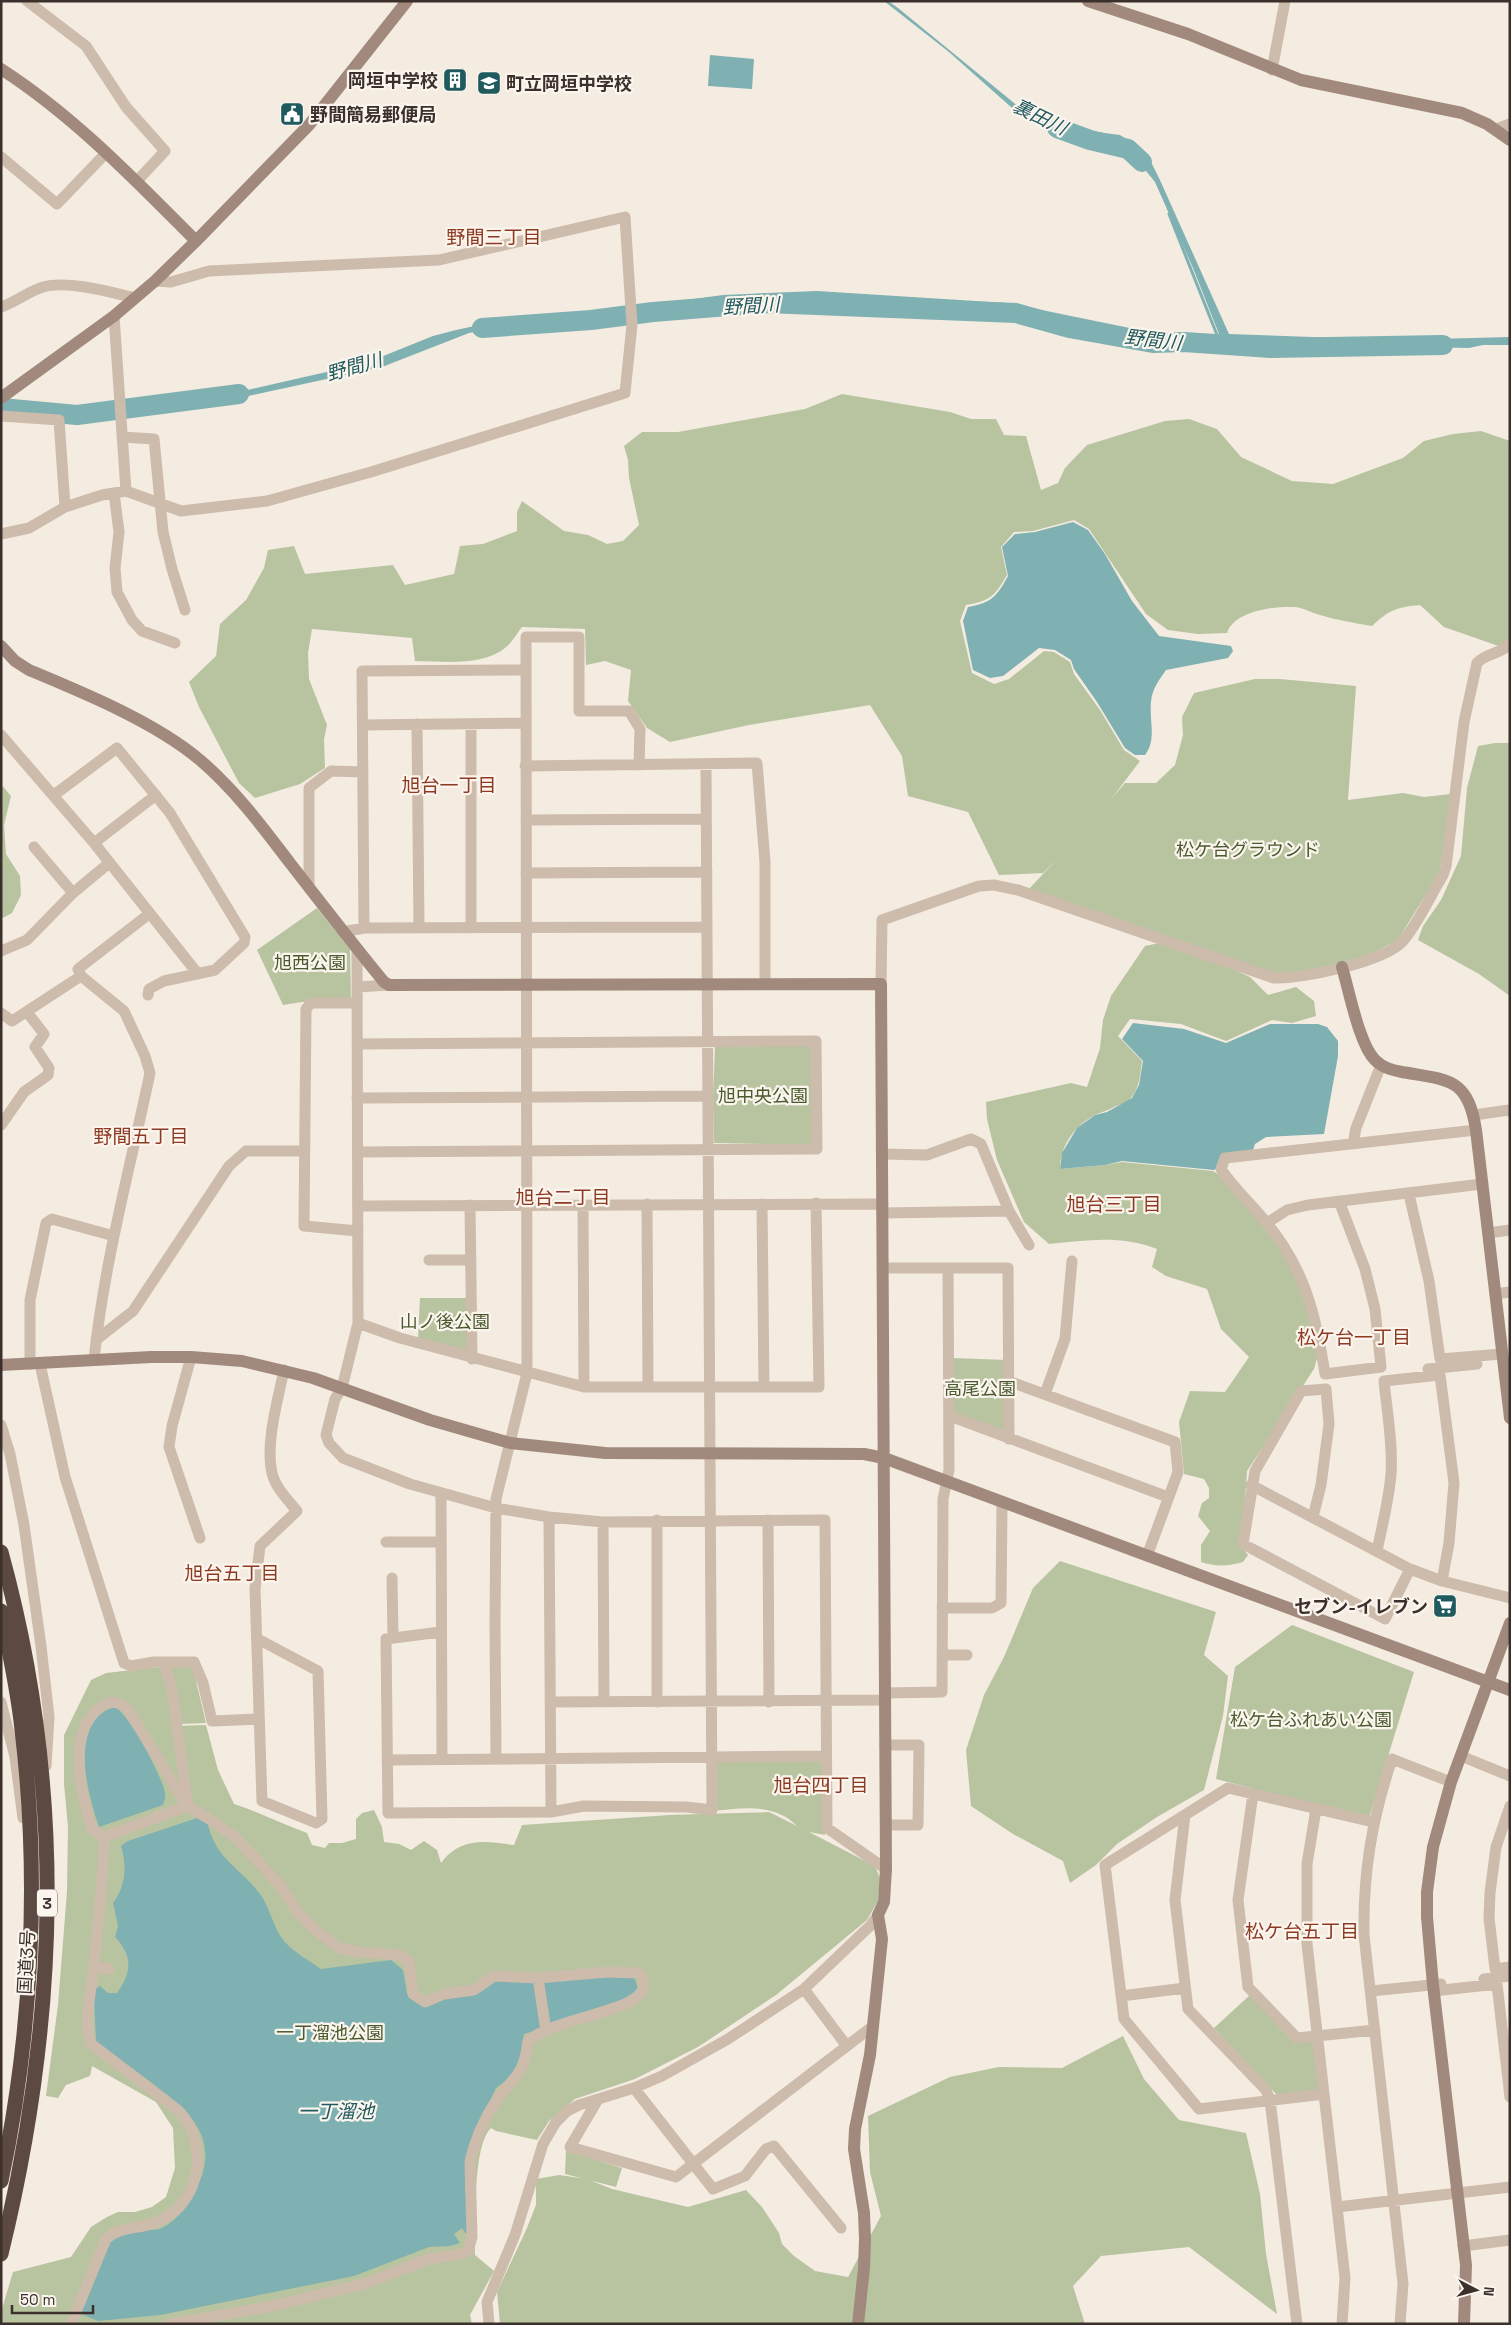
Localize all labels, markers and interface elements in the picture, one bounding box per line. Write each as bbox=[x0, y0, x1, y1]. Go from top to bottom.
building icon: 岡垣中学校 bbox=[442, 67, 468, 93]
place label: 岡垣中学校 bbox=[348, 69, 438, 92]
school or university icon: 町立岡垣中学校 bbox=[476, 70, 502, 96]
place label: 町立岡垣中学校 bbox=[506, 72, 632, 95]
water label: 裏田川 bbox=[1009, 93, 1073, 142]
public building icon: 野間簡易郵便局 bbox=[279, 101, 305, 127]
place label: 野間簡易郵便局 bbox=[310, 103, 436, 126]
district label: 野間三丁目 bbox=[446, 225, 542, 250]
water label: 野間川 bbox=[722, 292, 782, 320]
water label: 野間川 bbox=[1123, 324, 1185, 356]
water label: 野間川 bbox=[323, 347, 387, 387]
district label: 旭台一丁目 bbox=[401, 773, 497, 798]
park label: 松ケ台グラウンド bbox=[1176, 838, 1320, 861]
park label: 旭西公園 bbox=[274, 951, 346, 974]
park label: 旭中央公園 bbox=[718, 1084, 808, 1107]
district label: 野間五丁目 bbox=[93, 1124, 189, 1149]
district label: 旭台二丁目 bbox=[515, 1185, 611, 1210]
district label: 旭台三丁目 bbox=[1066, 1192, 1162, 1217]
park label: 山ノ後公園 bbox=[400, 1310, 490, 1333]
district label: 松ケ台一丁目 bbox=[1297, 1325, 1411, 1350]
park label: 高尾公園 bbox=[944, 1377, 1016, 1400]
district label: 旭台五丁目 bbox=[184, 1561, 280, 1586]
supermarket icon: セブン-イレブン bbox=[1432, 1593, 1458, 1619]
place label: セブン-イレブン bbox=[1294, 1595, 1428, 1618]
park label: 松ケ台ふれあい公園 bbox=[1230, 1708, 1392, 1731]
district label: 旭台四丁目 bbox=[773, 1773, 869, 1798]
road number: 3 bbox=[37, 1890, 57, 1916]
district label: 松ケ台五丁目 bbox=[1245, 1919, 1359, 1944]
street label: 国道3号 bbox=[13, 1929, 39, 1995]
park label: 一丁溜池公園 bbox=[276, 2021, 384, 2044]
water label: 一丁溜池 bbox=[298, 2099, 376, 2124]
north arrow bbox=[1451, 2265, 1501, 2315]
scale bar bbox=[12, 2282, 94, 2314]
text: N bbox=[1479, 2286, 1498, 2297]
text: 50 m bbox=[20, 2290, 55, 2309]

